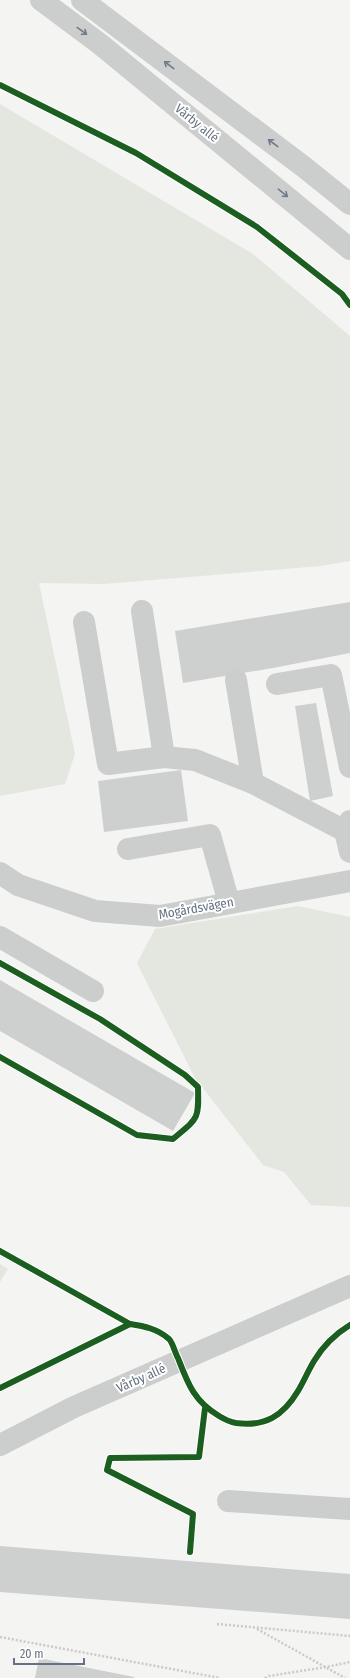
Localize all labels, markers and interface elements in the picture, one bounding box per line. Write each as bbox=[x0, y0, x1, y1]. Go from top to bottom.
one-way arrow bbox=[77, 27, 88, 35]
one-way arrow bbox=[163, 61, 174, 70]
street label: Vårby allé bbox=[172, 101, 222, 145]
one-way arrow bbox=[267, 139, 278, 148]
one-way arrow bbox=[278, 189, 288, 198]
street label: Mogårdsvägen bbox=[157, 894, 235, 922]
street label: Vårby allé bbox=[114, 1361, 168, 1395]
scale bar bbox=[14, 1640, 84, 1666]
text: 20 m bbox=[20, 1647, 44, 1661]

